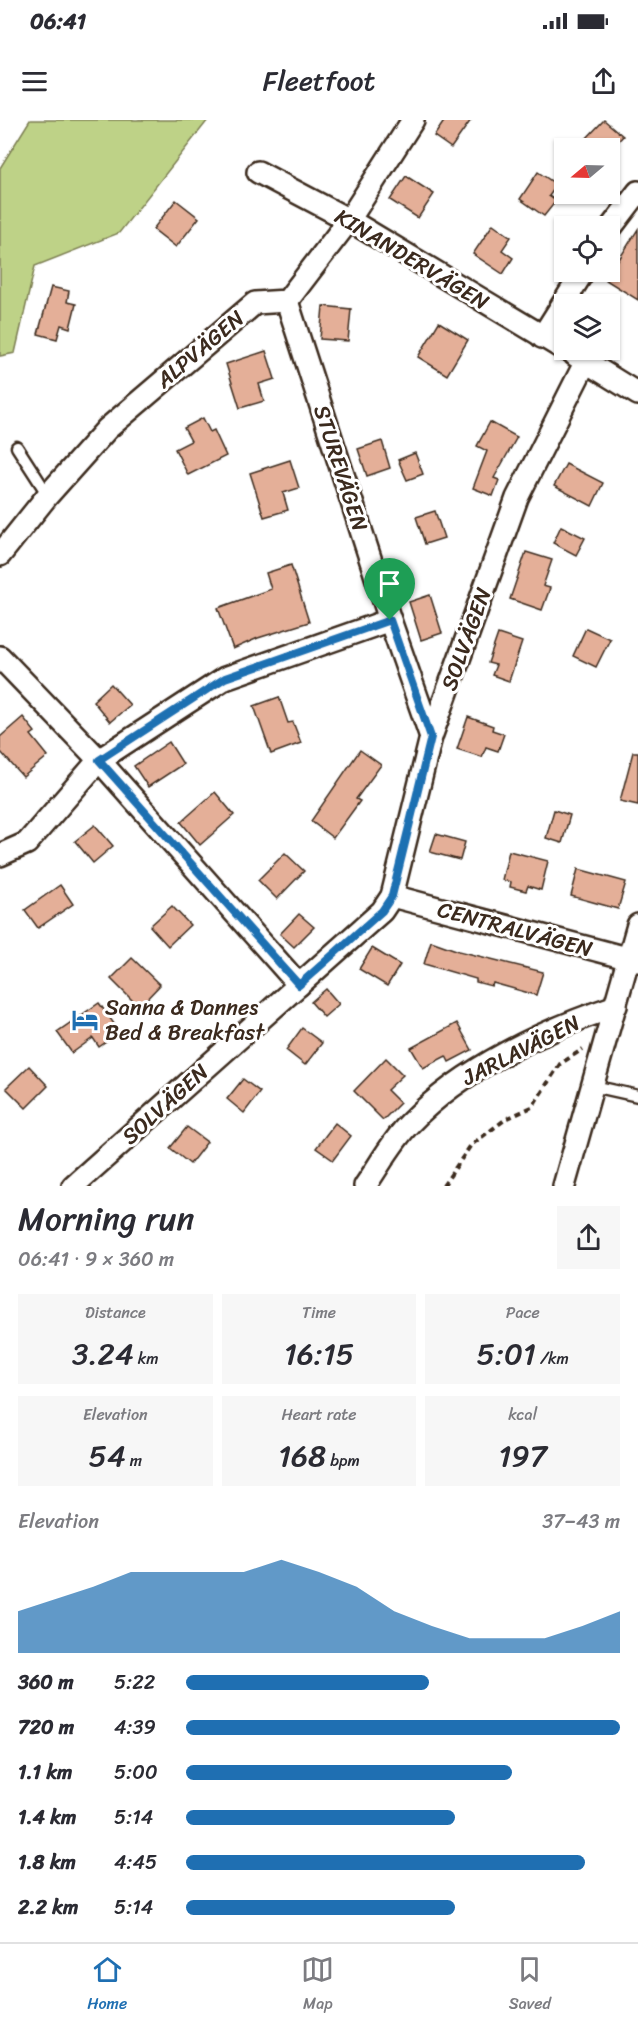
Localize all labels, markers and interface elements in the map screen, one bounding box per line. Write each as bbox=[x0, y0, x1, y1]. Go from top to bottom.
text: 06:41 bbox=[30, 2, 86, 41]
text: Fleetfoot bbox=[263, 57, 375, 105]
icon: menu bbox=[18, 65, 51, 98]
icon: share bbox=[587, 65, 620, 98]
north arrow bbox=[554, 138, 620, 204]
map controls bbox=[554, 138, 620, 360]
street label: KINANDERVÄGEN bbox=[327, 197, 497, 321]
button: locate bbox=[554, 216, 620, 282]
button: layers bbox=[554, 294, 620, 360]
street label: ALPVÄGEN bbox=[146, 300, 254, 399]
street label: STUREVÄGEN bbox=[302, 400, 380, 536]
pin bbox=[364, 558, 415, 620]
icon: arrive bbox=[373, 567, 406, 600]
street label: SOLVÄGEN bbox=[429, 582, 503, 696]
street label: CENTRALVÄGEN bbox=[433, 890, 597, 969]
place label: Sanna & Dannes Bed & Breakfast bbox=[105, 988, 265, 1052]
street label: JARLAVÄGEN bbox=[454, 1004, 587, 1097]
hotel icon: Sanna & Dannes Bed & Breakfast bbox=[70, 1005, 100, 1035]
street label: SOLVÄGEN bbox=[112, 1053, 218, 1154]
text: Morning run bbox=[18, 1190, 194, 1248]
button: share bbox=[557, 1206, 620, 1269]
text: 06:41 · 9 × 360 m bbox=[18, 1242, 174, 1277]
text: Distance bbox=[85, 1298, 146, 1327]
text: Time bbox=[302, 1298, 336, 1327]
text: Pace bbox=[506, 1298, 540, 1327]
text: 3.24 bbox=[72, 1327, 134, 1381]
text: 16:15 bbox=[284, 1327, 354, 1381]
text: 5:01 bbox=[477, 1327, 536, 1381]
text: km bbox=[134, 1344, 159, 1373]
text: /km bbox=[536, 1344, 569, 1373]
text: Elevation bbox=[83, 1400, 148, 1429]
text: Heart rate bbox=[281, 1400, 357, 1429]
text: kcal bbox=[508, 1400, 537, 1429]
text: 54 bbox=[89, 1429, 126, 1483]
text: 168 bbox=[278, 1429, 326, 1483]
text: 197 bbox=[498, 1429, 547, 1483]
text: m bbox=[126, 1446, 142, 1475]
text: bpm bbox=[326, 1446, 360, 1475]
text: Elevation bbox=[18, 1504, 99, 1539]
text: 37–43 m bbox=[542, 1504, 620, 1539]
text: 360 m bbox=[18, 1665, 74, 1700]
text: 5:22 bbox=[114, 1665, 155, 1700]
text: 720 m bbox=[18, 1710, 74, 1745]
text: 4:39 bbox=[114, 1710, 156, 1745]
text: 1.1 km bbox=[18, 1755, 72, 1790]
text: 5:00 bbox=[114, 1755, 158, 1790]
text: 1.4 km bbox=[18, 1800, 76, 1835]
text: 5:14 bbox=[114, 1800, 153, 1835]
text: 1.8 km bbox=[18, 1845, 76, 1880]
text: 4:45 bbox=[114, 1845, 157, 1880]
text: 2.2 km bbox=[18, 1890, 78, 1925]
text: 5:14 bbox=[114, 1890, 153, 1925]
tab: Home bbox=[87, 1953, 127, 2018]
tab: Map bbox=[301, 1953, 334, 2018]
tab: Saved bbox=[509, 1953, 551, 2018]

